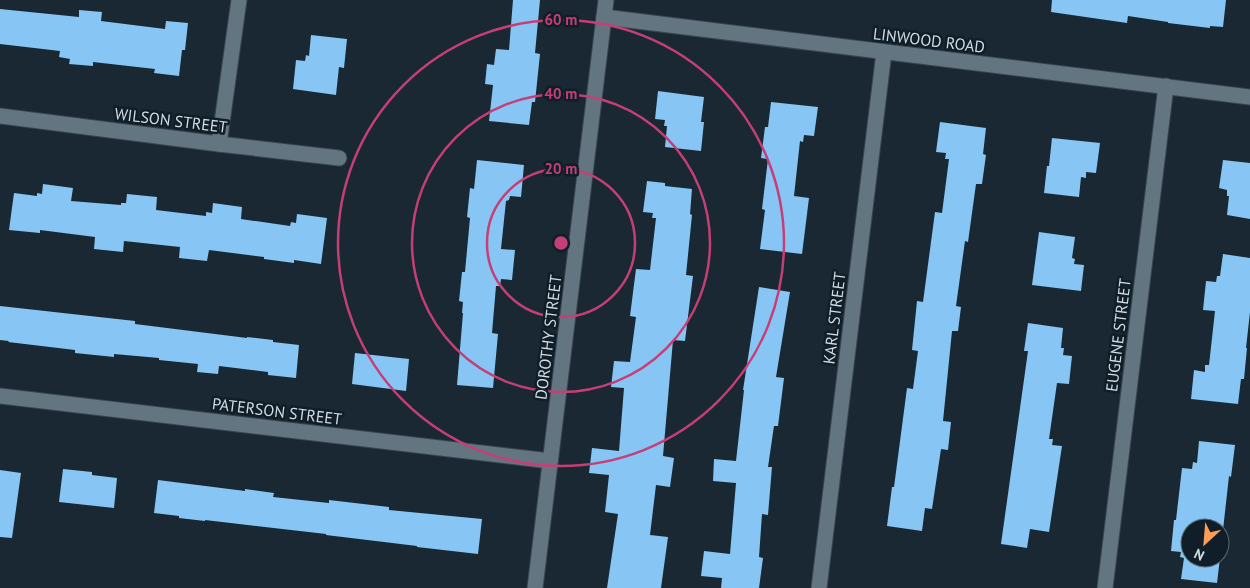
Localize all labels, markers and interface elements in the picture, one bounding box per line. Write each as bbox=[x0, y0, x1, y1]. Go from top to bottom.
text: 60 m bbox=[545, 10, 577, 29]
street label: LINWOOD ROAD bbox=[872, 23, 986, 57]
text: 40 m bbox=[545, 84, 577, 103]
street label: WILSON STREET bbox=[113, 103, 229, 137]
text: 20 m bbox=[545, 159, 577, 178]
centre of rings bbox=[552, 234, 570, 252]
street label: KARL STREET bbox=[818, 271, 850, 365]
street label: DOROTHY STREET bbox=[530, 273, 566, 401]
street label: EUGENE STREET bbox=[1101, 277, 1135, 393]
street label: PATERSON STREET bbox=[211, 393, 343, 429]
north arrow bbox=[1180, 518, 1230, 568]
text: N bbox=[1191, 545, 1207, 565]

